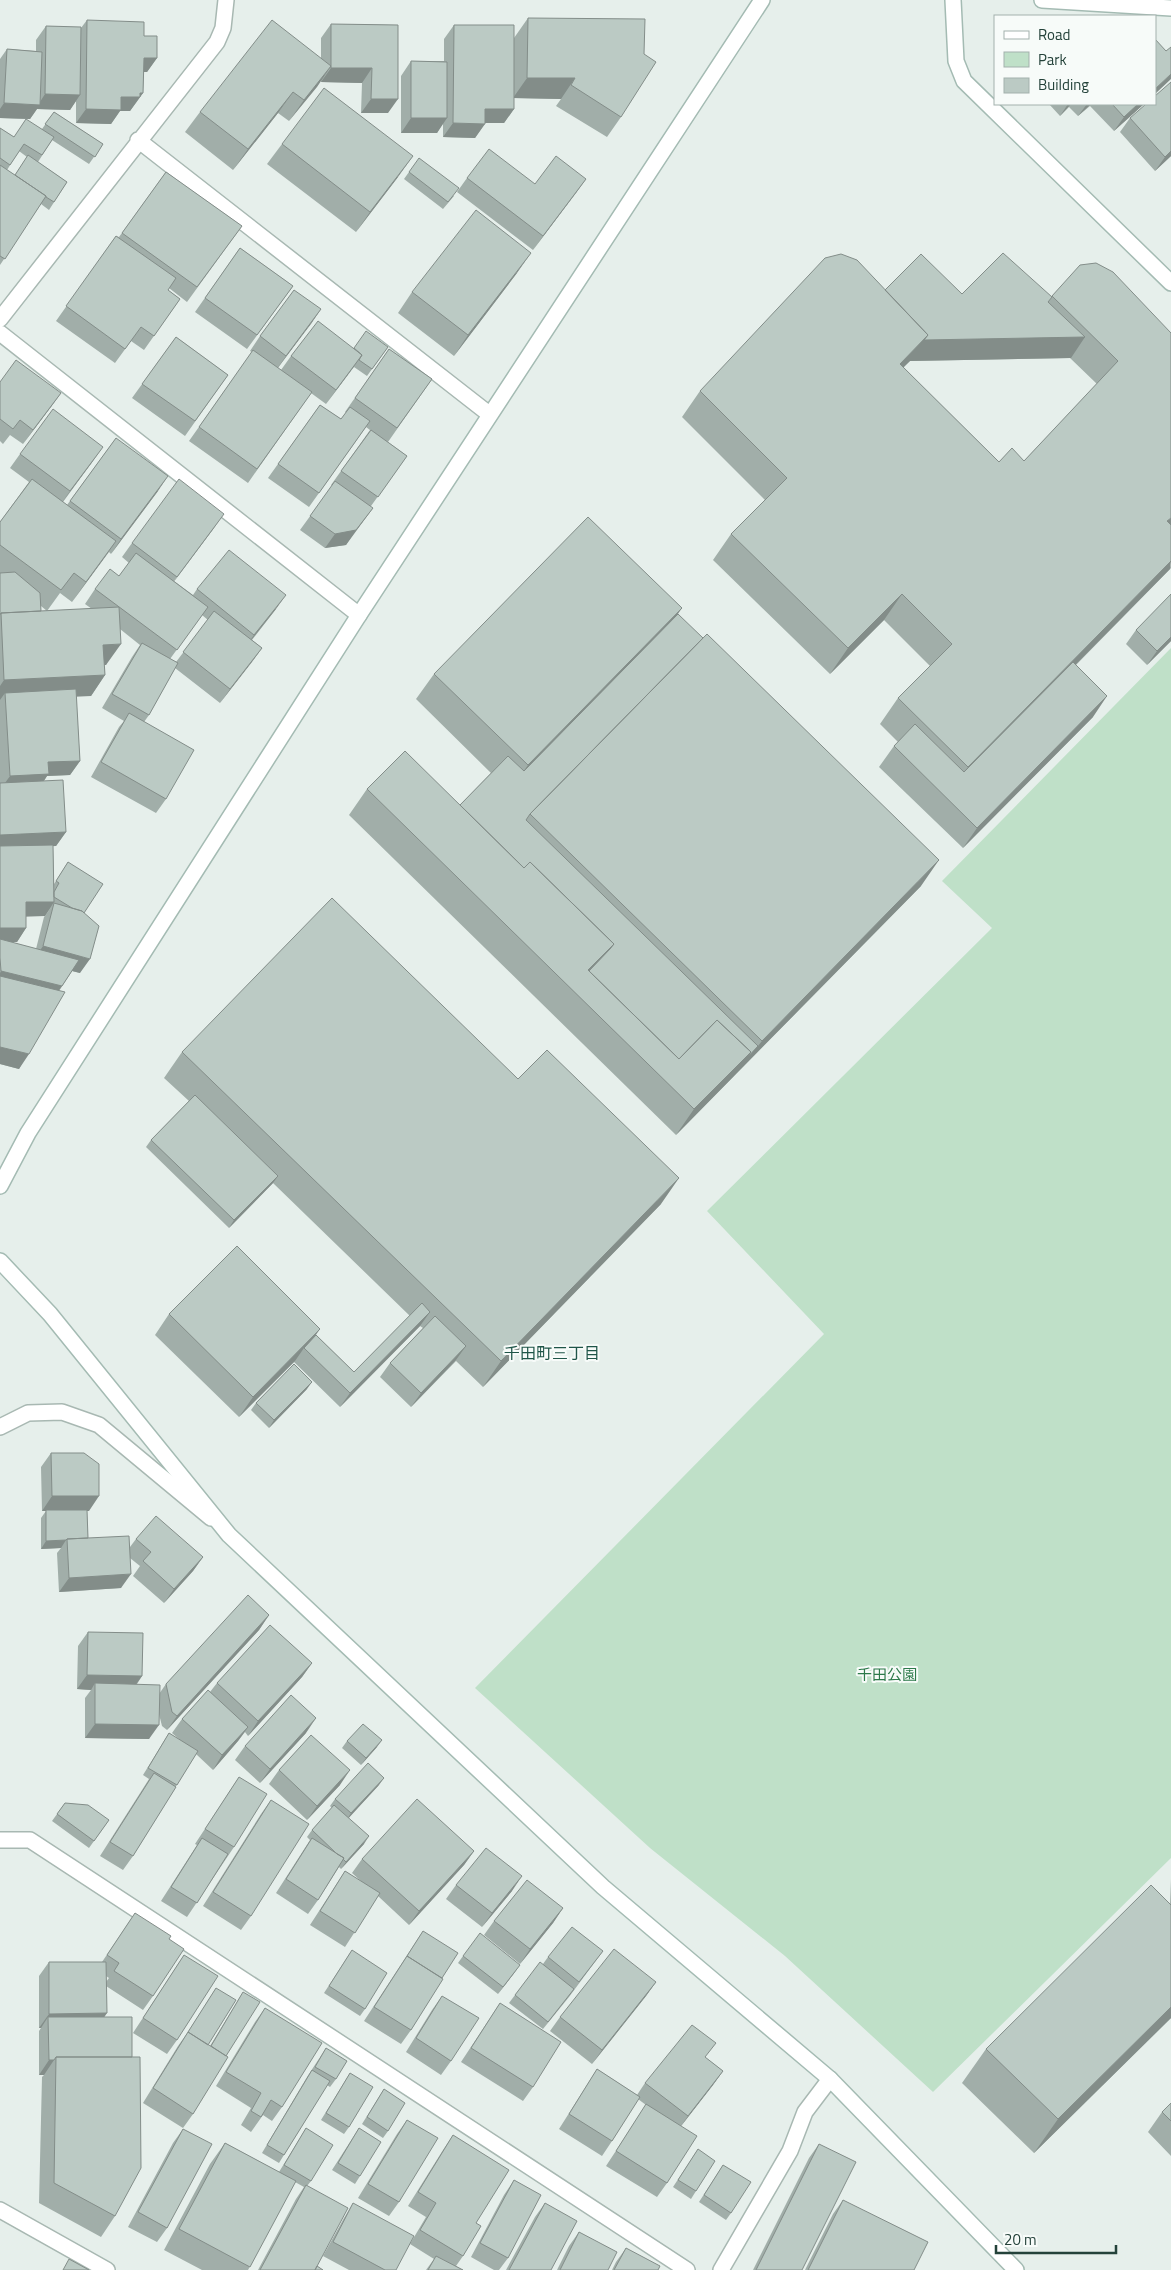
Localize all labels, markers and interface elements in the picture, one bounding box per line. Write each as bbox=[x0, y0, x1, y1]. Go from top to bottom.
legend bbox=[994, 15, 1156, 105]
text: Road bbox=[1038, 23, 1070, 46]
text: Park bbox=[1038, 48, 1067, 71]
text: Building bbox=[1038, 73, 1089, 96]
district label: 千田町三丁目 bbox=[504, 1341, 600, 1365]
park label: 千田公園 bbox=[857, 1663, 917, 1686]
scale bar bbox=[996, 2222, 1116, 2254]
text: 20 m bbox=[1004, 2228, 1037, 2251]

